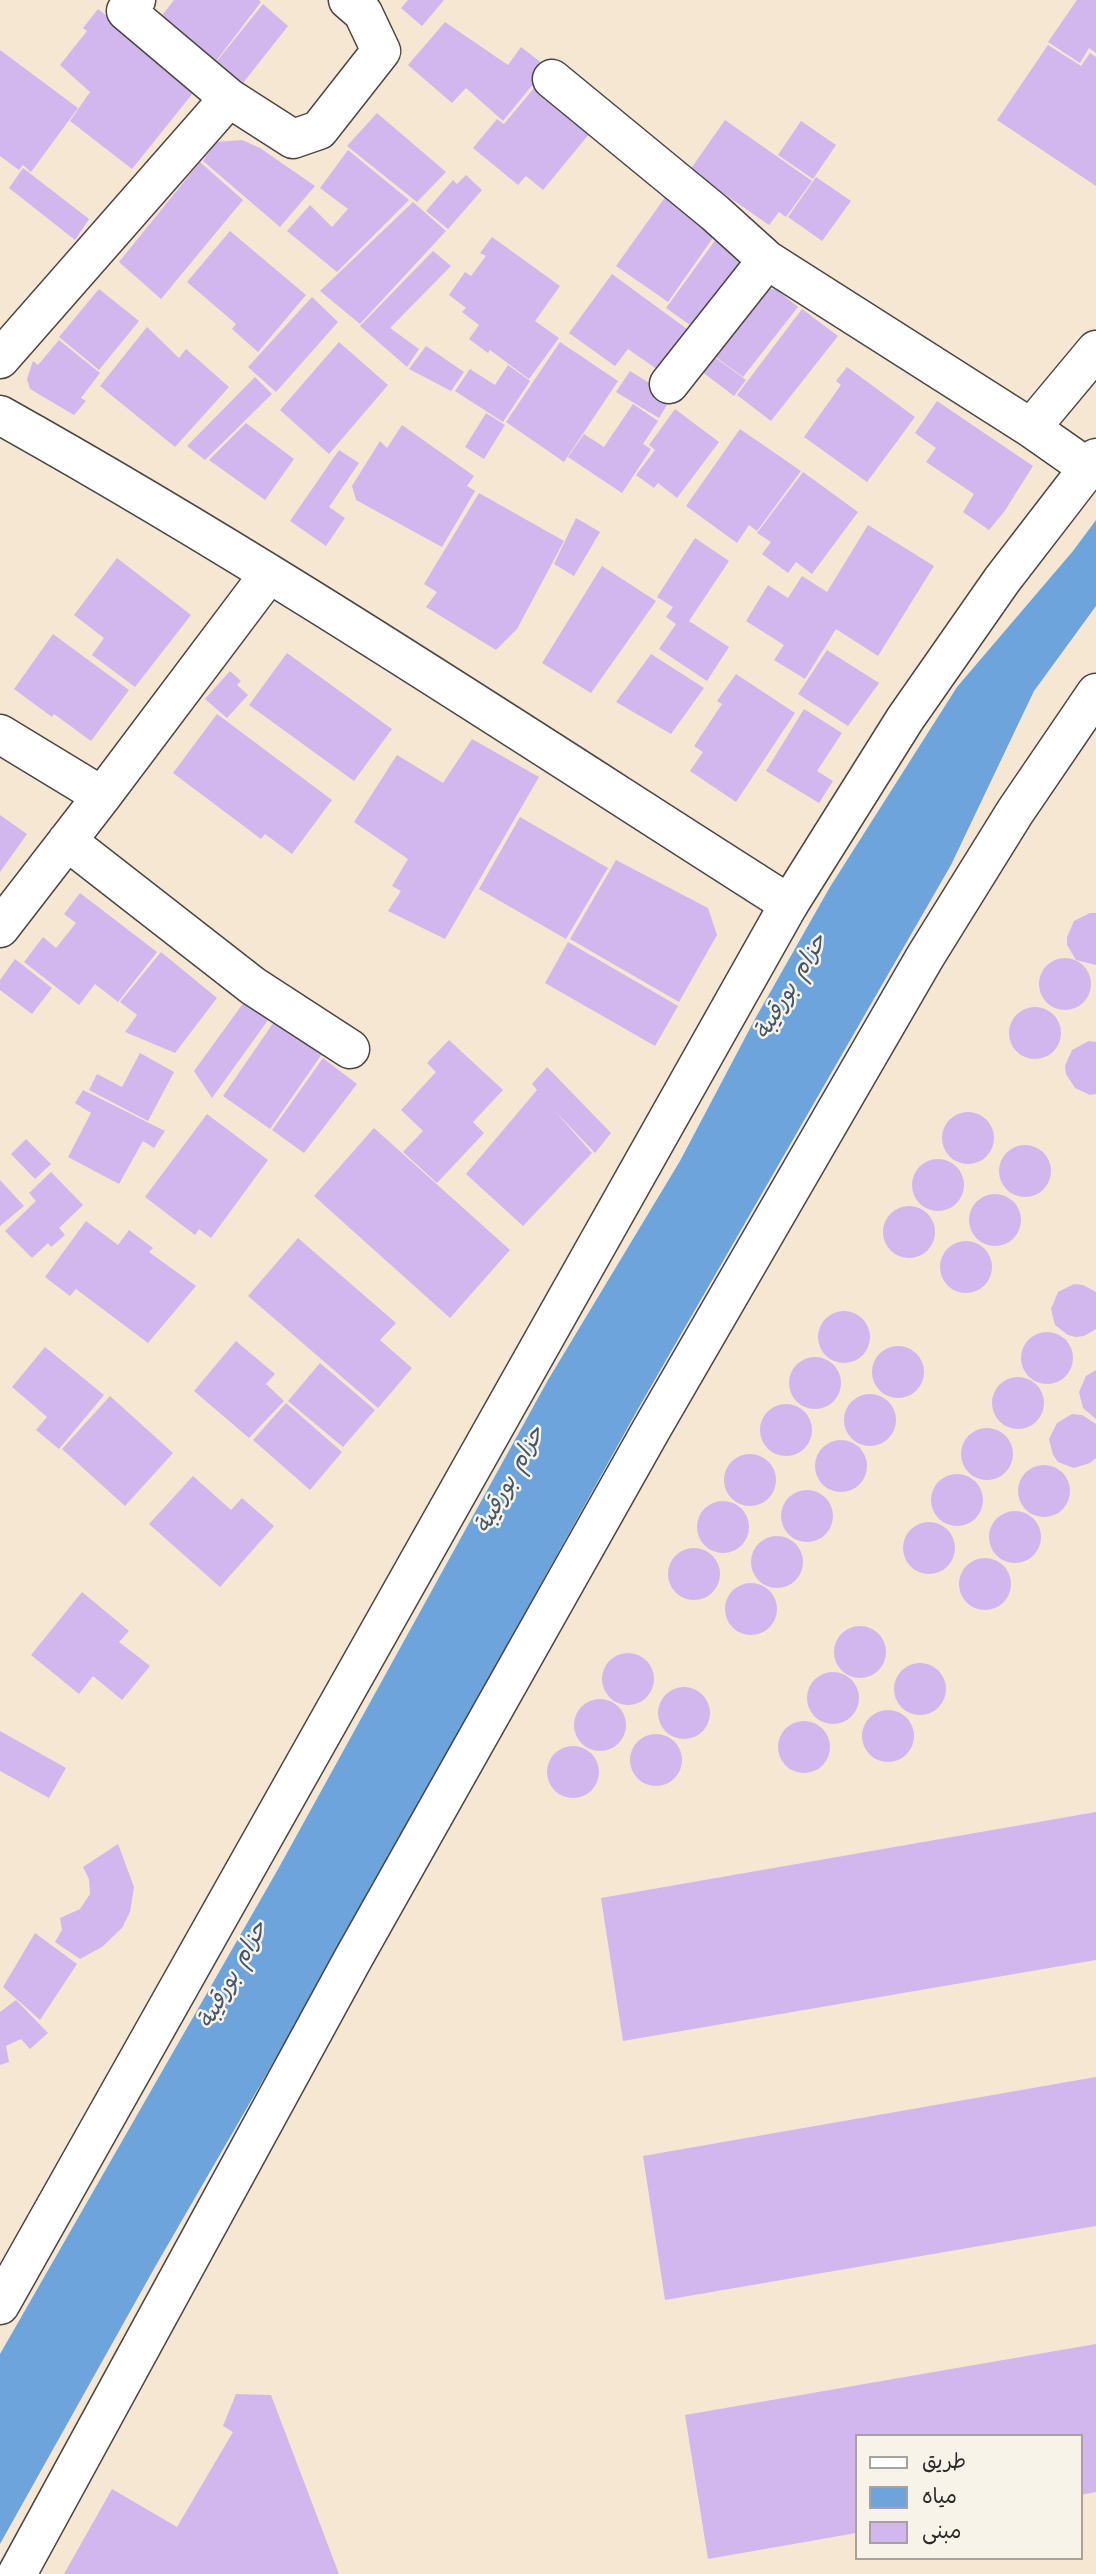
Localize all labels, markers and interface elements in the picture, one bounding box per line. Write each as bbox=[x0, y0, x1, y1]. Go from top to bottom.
water label: حزام بورقيبة bbox=[751, 930, 835, 1046]
water label: حزام بورقيبة bbox=[471, 1423, 553, 1539]
water label: حزام بورقيبة bbox=[194, 1918, 276, 2034]
legend bbox=[855, 2434, 1082, 2560]
text: طريق bbox=[922, 2446, 966, 2479]
text: مياه bbox=[922, 2481, 957, 2514]
text: مبنى bbox=[922, 2516, 961, 2549]

